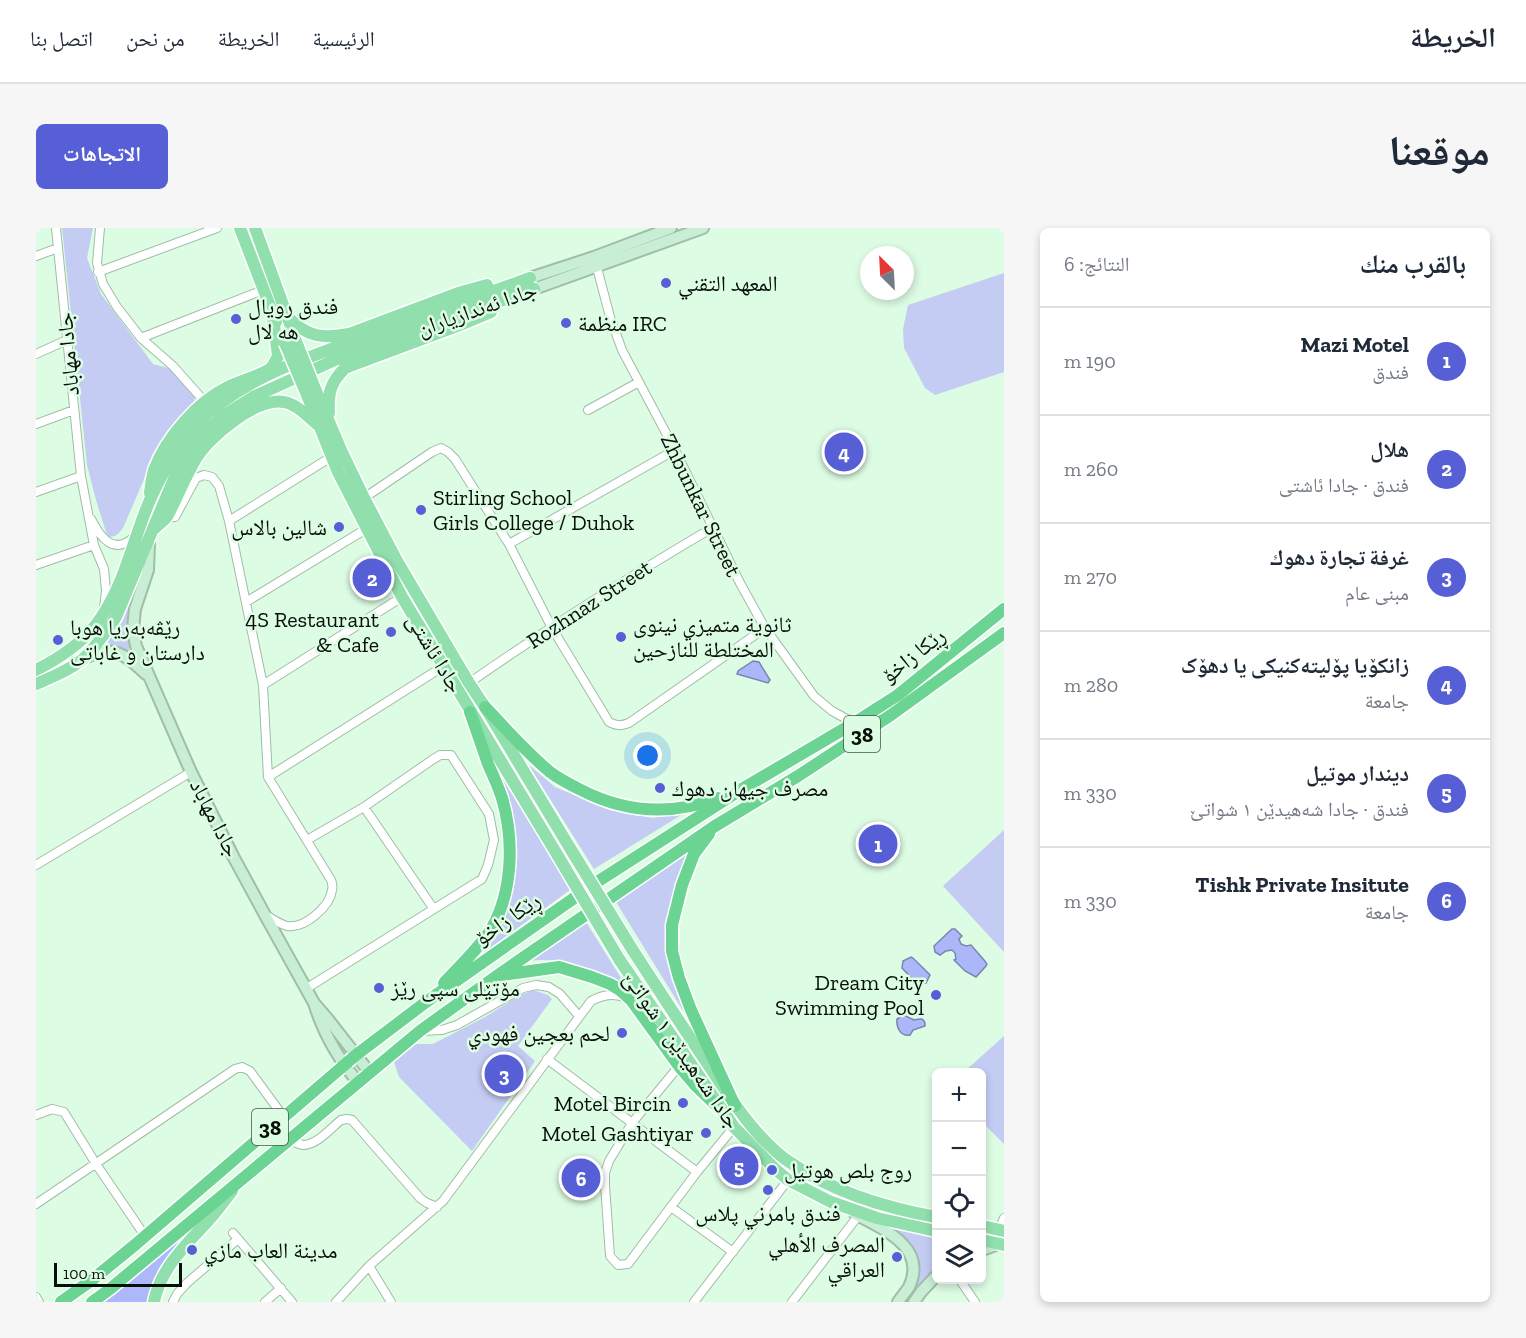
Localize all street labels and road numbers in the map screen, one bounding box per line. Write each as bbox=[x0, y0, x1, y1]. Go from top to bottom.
street label: جادا ئەندازیاران bbox=[414, 276, 540, 342]
street label: جادا مهاباد bbox=[51, 311, 85, 397]
street label: Zhbunkar Street bbox=[655, 429, 748, 582]
street label: Rozhnaz Street bbox=[521, 553, 657, 654]
street label: جادا ئاشتی bbox=[401, 608, 469, 698]
street label: ڕێکا زاخۆ bbox=[875, 621, 953, 692]
road number: 38 bbox=[844, 716, 880, 752]
street label: جادا مهاباد bbox=[184, 775, 246, 861]
street label: ڕێکا زاخۆ bbox=[469, 887, 547, 955]
street label: جادا شەهیدێن ١ شواتێ bbox=[618, 966, 746, 1134]
road number: 38 bbox=[252, 1109, 288, 1145]

